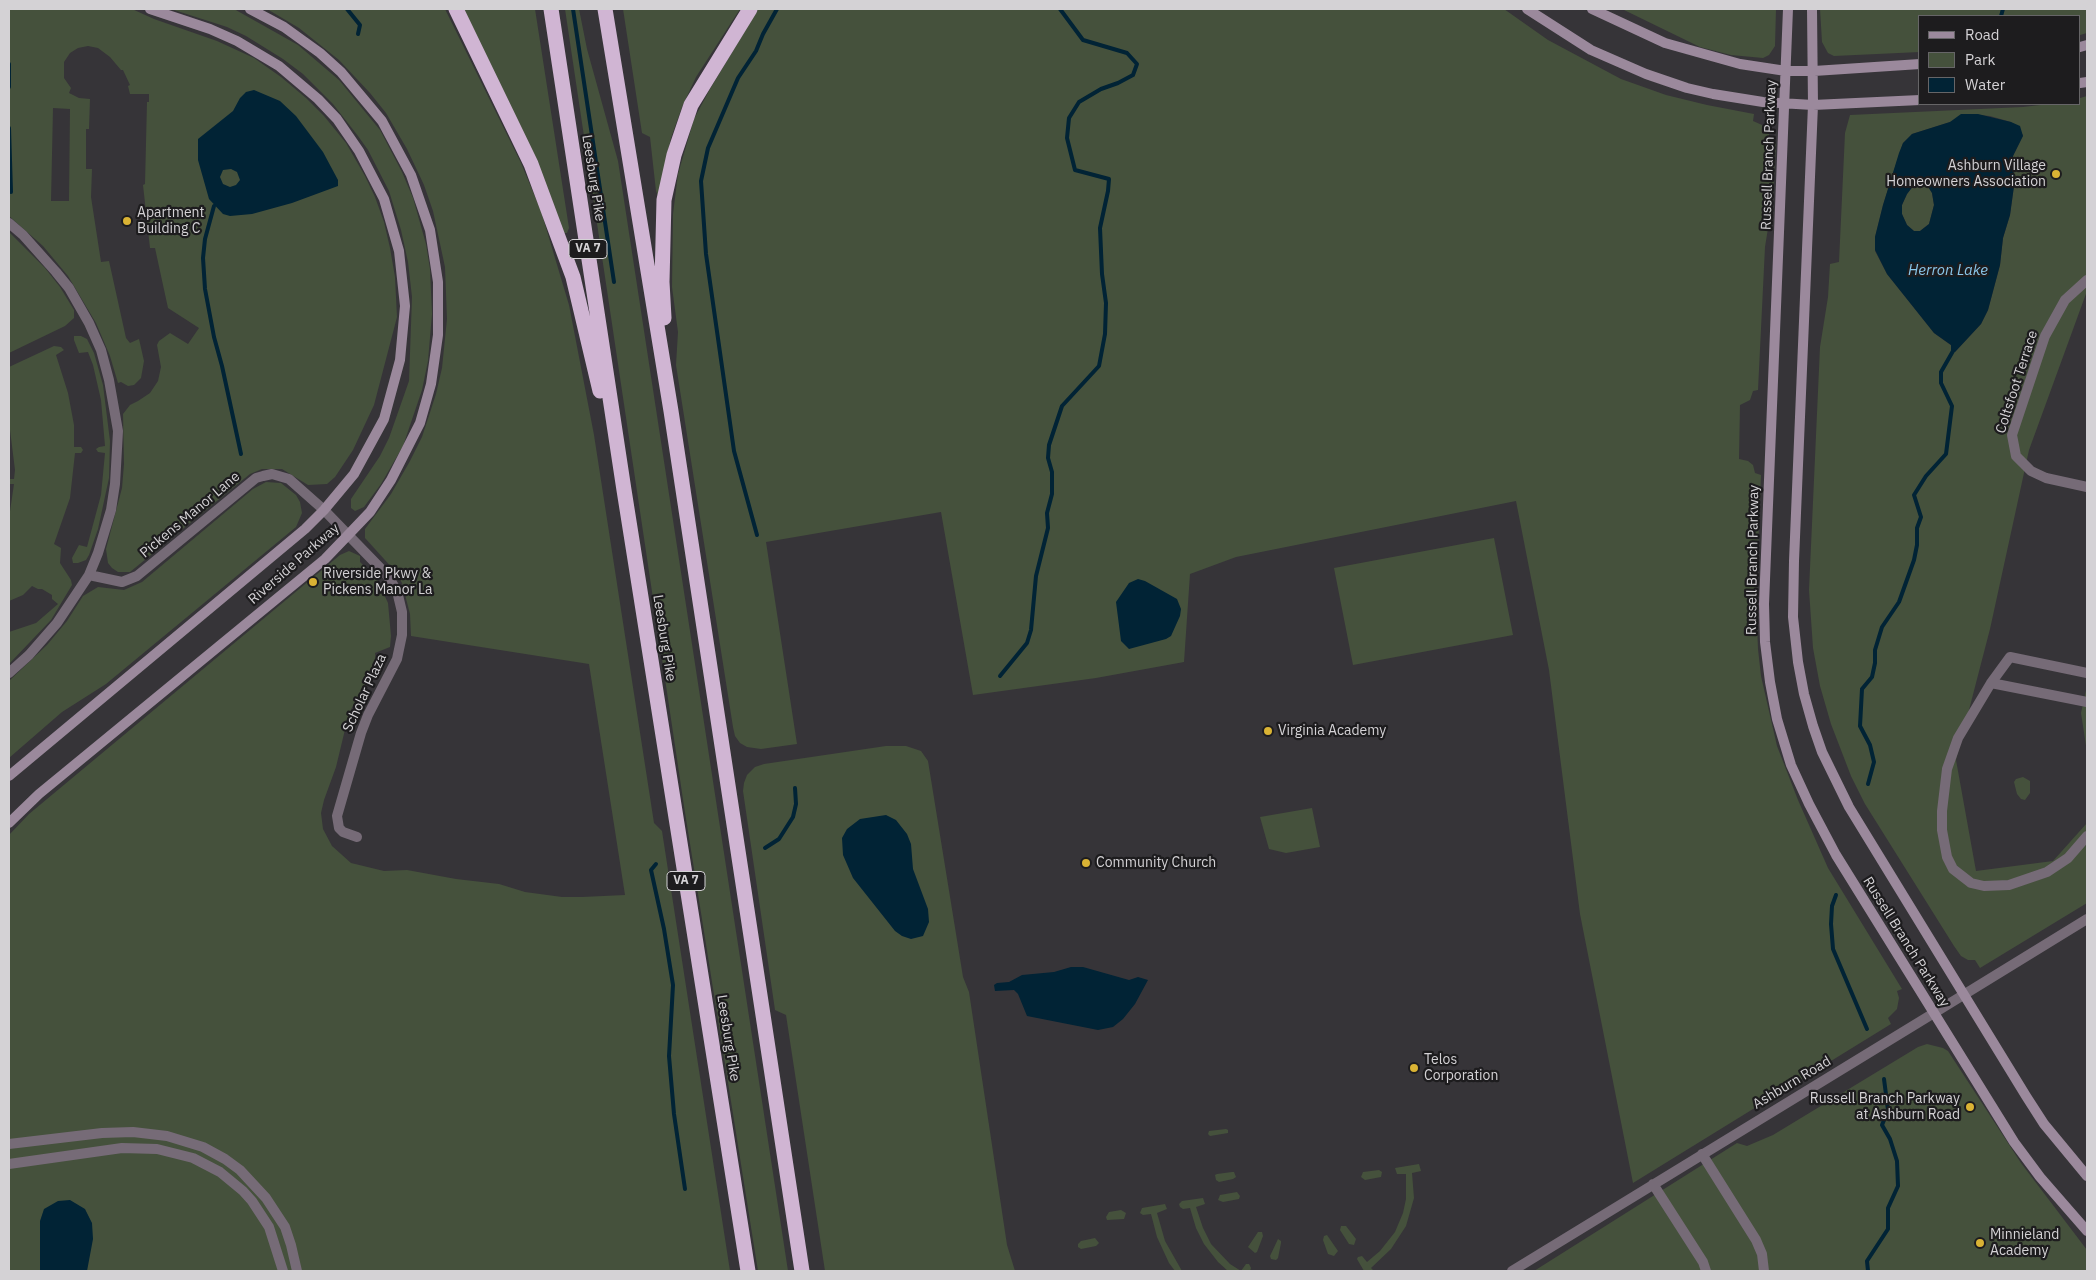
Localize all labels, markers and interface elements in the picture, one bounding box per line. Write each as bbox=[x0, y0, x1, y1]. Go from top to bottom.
legend bbox=[1918, 15, 2081, 105]
text: Road bbox=[1965, 25, 2000, 44]
text: Park bbox=[1965, 50, 1995, 69]
text: Water bbox=[1965, 75, 2005, 94]
street label: Russell Branch Parkway bbox=[1758, 80, 1780, 230]
street label: Leesburg Pike bbox=[578, 133, 608, 223]
place label: Ashburn Village Homeowners Association bbox=[1886, 158, 2046, 190]
marker: Ashburn Village Homeowners Association bbox=[2050, 168, 2062, 180]
place label: Apartment Building C bbox=[137, 205, 204, 238]
marker: Apartment Building C bbox=[121, 215, 133, 227]
road number: VA 7 bbox=[569, 240, 607, 258]
water label: Herron Lake bbox=[1908, 262, 1988, 280]
street label: Coltsfoot Terrace bbox=[1992, 328, 2042, 436]
street label: Pickens Manor Lane bbox=[137, 468, 243, 562]
street label: Russell Branch Parkway bbox=[1743, 485, 1763, 635]
street label: Riverside Parkway bbox=[245, 520, 343, 608]
place label: Riverside Pkwy & Pickens Manor La bbox=[323, 566, 432, 598]
marker: Riverside Pkwy & Pickens Manor La bbox=[307, 576, 319, 588]
street label: Leesburg Pike bbox=[649, 593, 679, 683]
street label: Scholar Plaza bbox=[340, 651, 390, 735]
place label: Virginia Academy bbox=[1278, 723, 1386, 739]
marker: Virginia Academy bbox=[1262, 725, 1274, 737]
place label: Community Church bbox=[1096, 855, 1216, 871]
marker: Community Church bbox=[1080, 857, 1092, 869]
road number: VA 7 bbox=[667, 871, 705, 890]
street label: Russell Branch Parkway bbox=[1859, 874, 1953, 1010]
street label: Leesburg Pike bbox=[713, 993, 743, 1083]
place label: Telos Corporation bbox=[1424, 1052, 1498, 1084]
street label: Ashburn Road bbox=[1750, 1053, 1834, 1113]
marker: Telos Corporation bbox=[1408, 1062, 1420, 1074]
place label: Russell Branch Parkway at Ashburn Road bbox=[1810, 1091, 1960, 1124]
marker: Russell Branch Parkway at Ashburn Road bbox=[1964, 1101, 1976, 1113]
place label: Minnieland Academy bbox=[1990, 1227, 2059, 1260]
marker: Minnieland Academy bbox=[1974, 1237, 1986, 1249]

